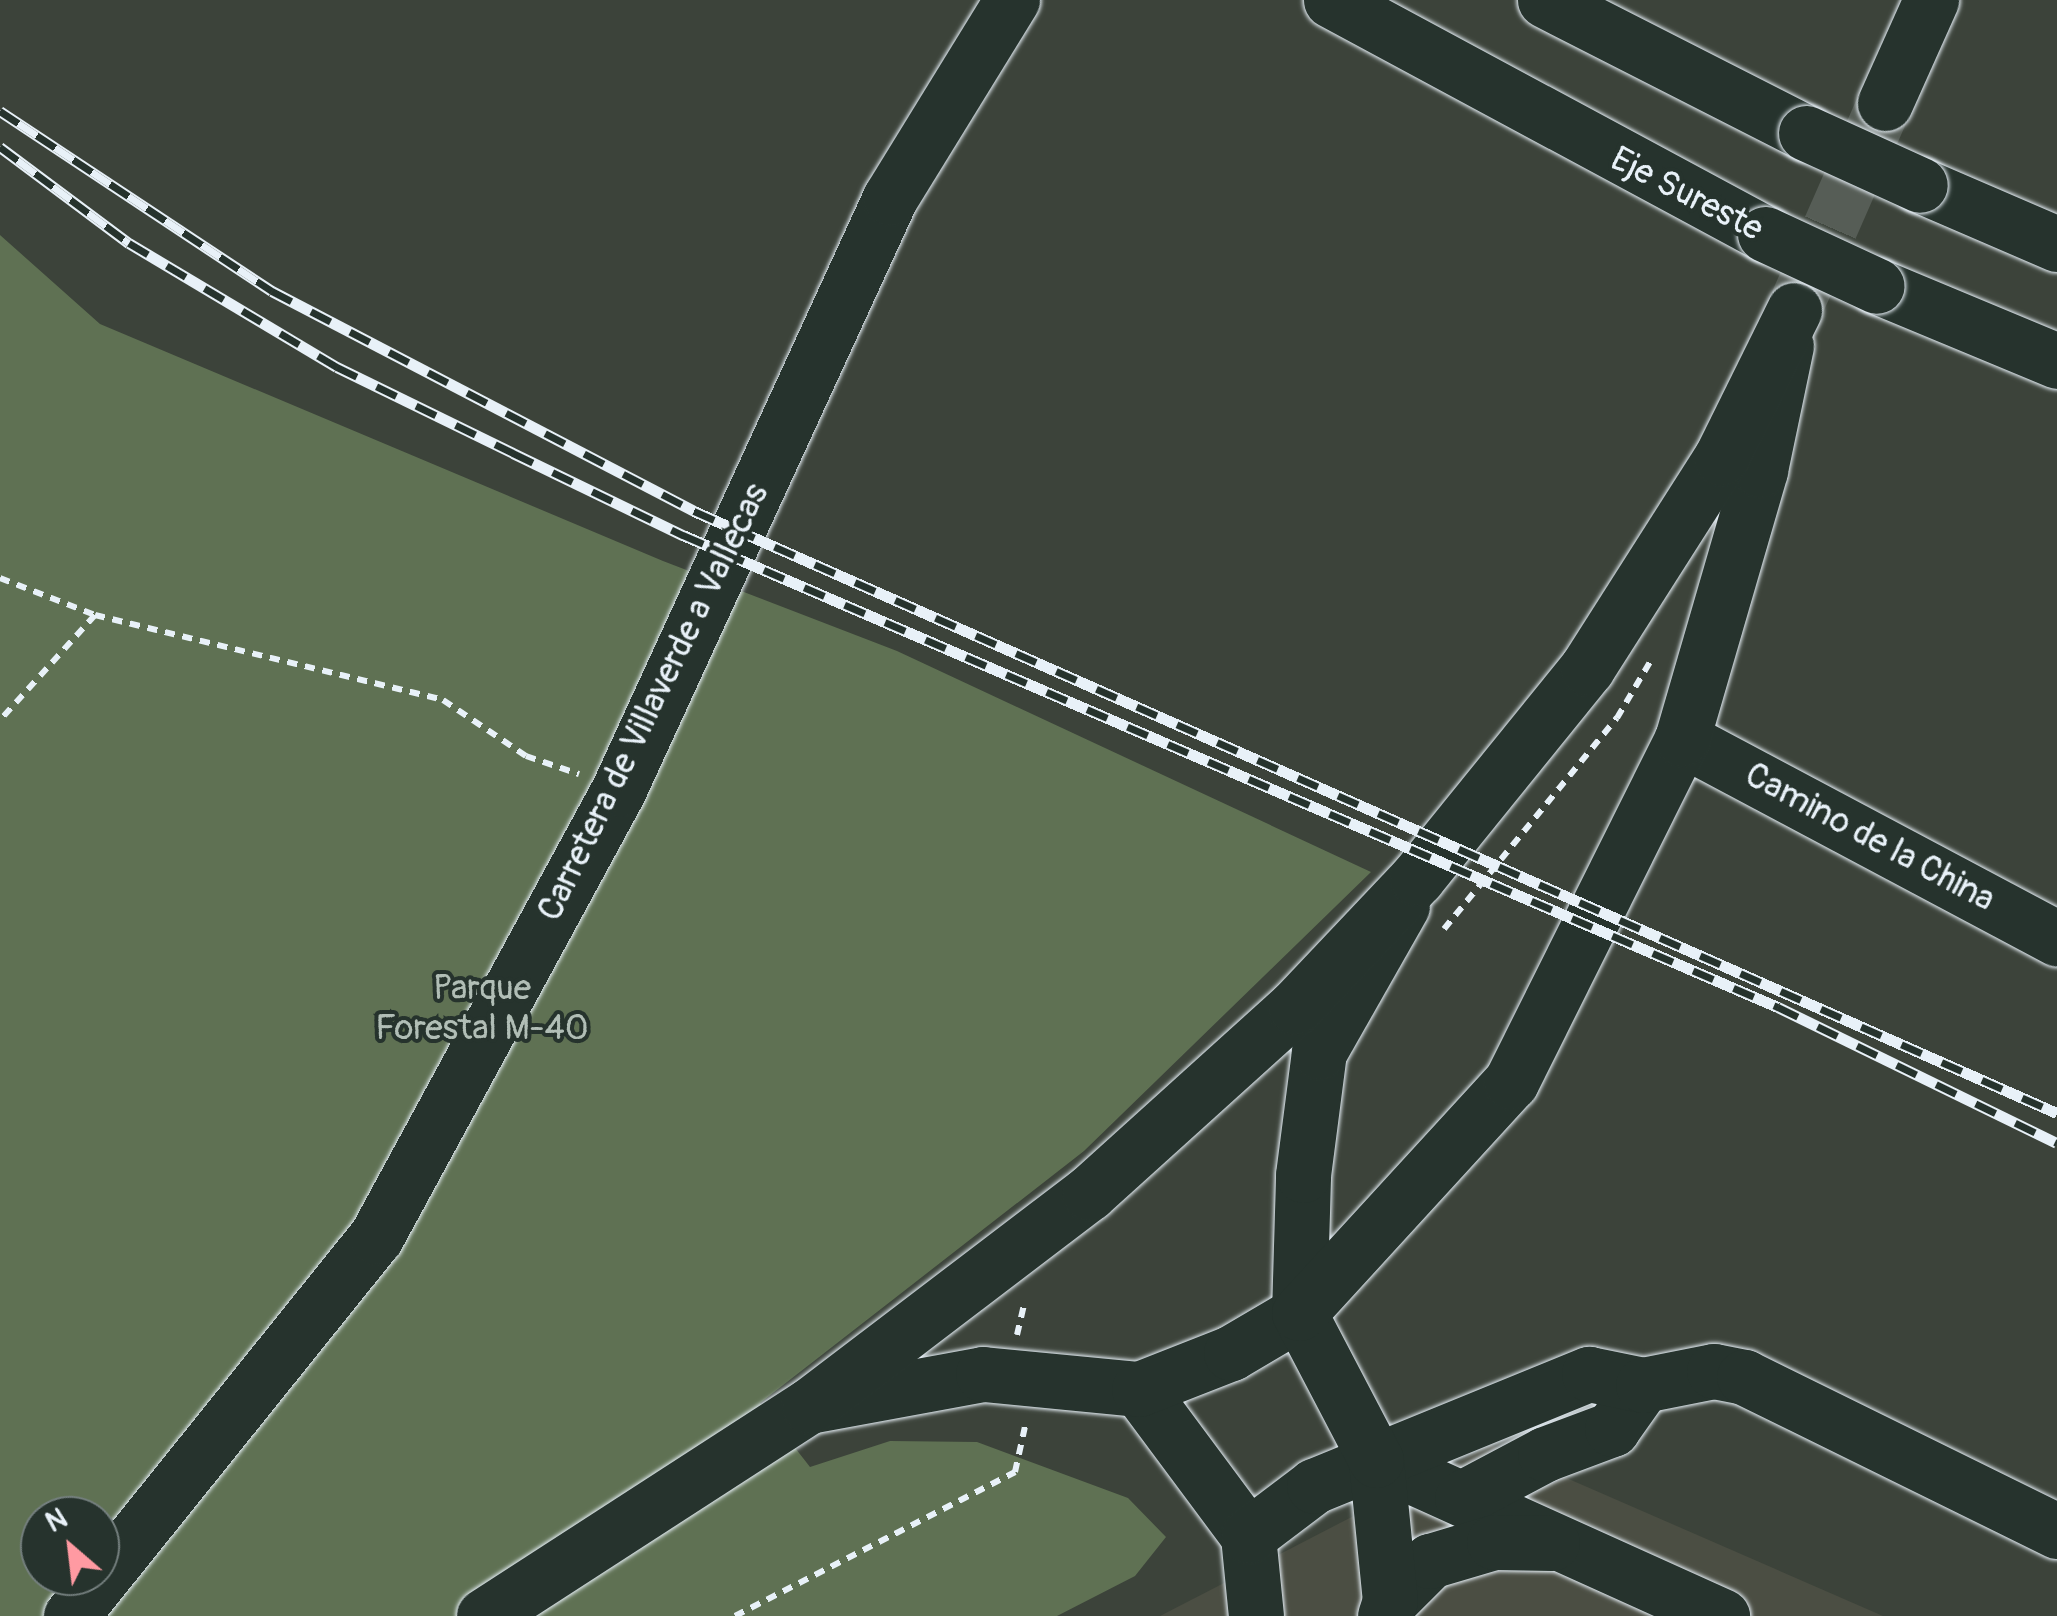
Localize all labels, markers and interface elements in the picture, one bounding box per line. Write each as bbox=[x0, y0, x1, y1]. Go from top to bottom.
street label: Eje Sureste bbox=[1604, 138, 1770, 250]
street label: Carretera de Villaverde a Vallecas bbox=[529, 476, 777, 928]
street label: Camino de la China bbox=[1738, 754, 2002, 920]
park label: Parque Forestal M-40 bbox=[375, 967, 589, 1049]
north arrow bbox=[20, 1496, 120, 1596]
text: N bbox=[40, 1501, 73, 1541]

